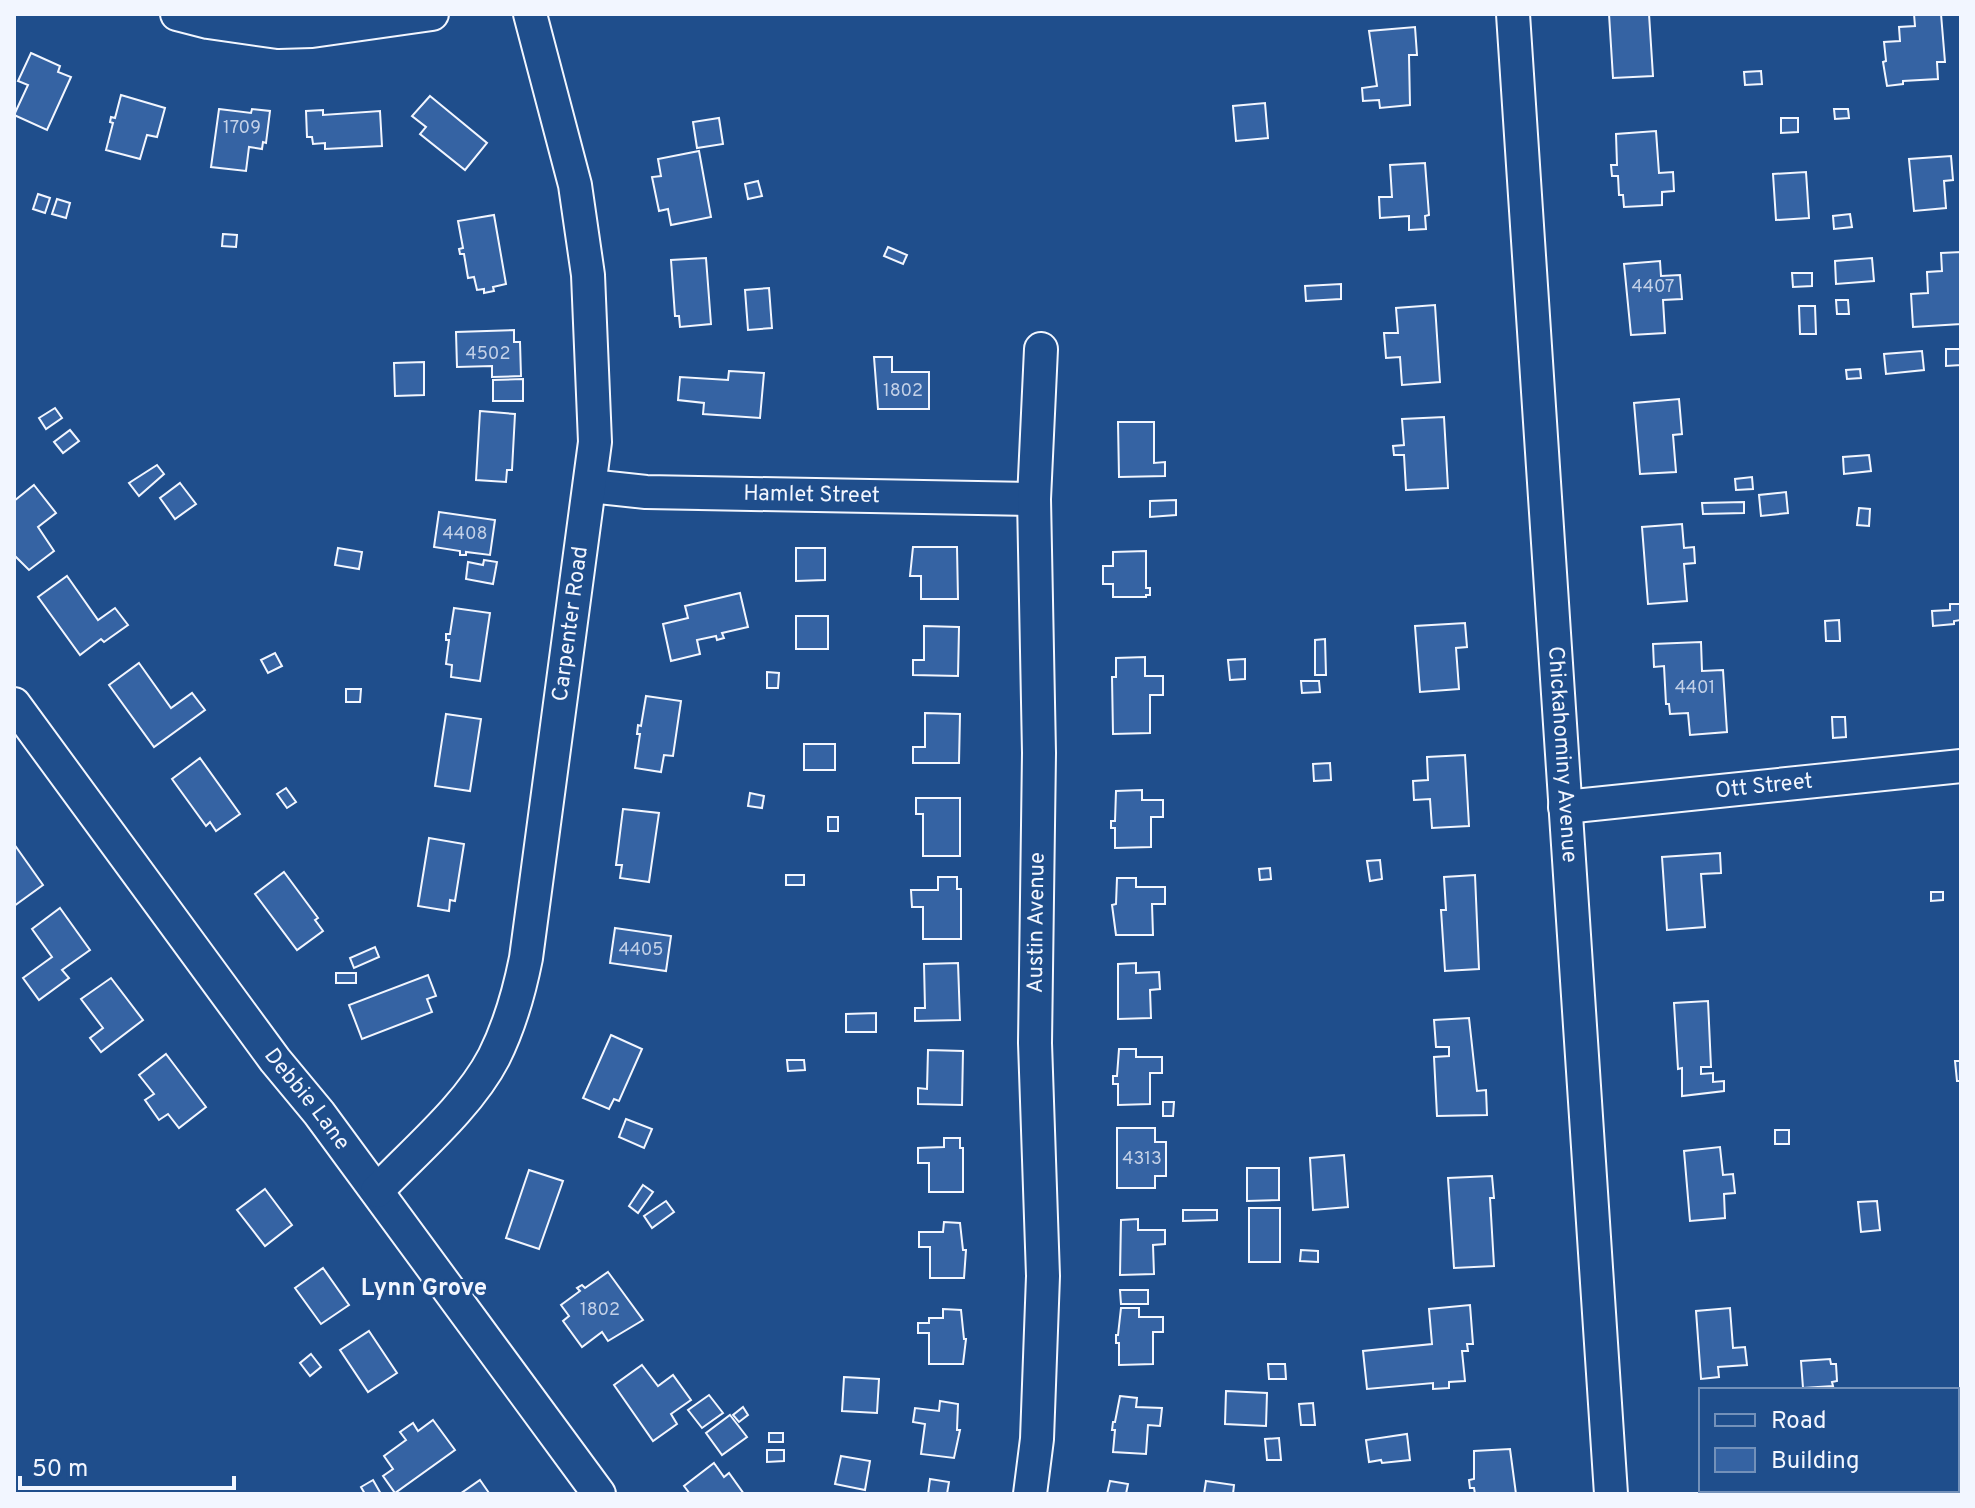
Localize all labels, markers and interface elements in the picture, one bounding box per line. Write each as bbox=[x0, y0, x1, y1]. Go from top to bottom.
house number: 1709 bbox=[223, 117, 261, 140]
house number: 4407 bbox=[1632, 276, 1674, 299]
house number: 4502 bbox=[466, 343, 510, 366]
house number: 1802 bbox=[883, 380, 923, 403]
street label: Hamlet Street bbox=[743, 480, 880, 510]
house number: 4408 bbox=[443, 523, 487, 546]
street label: Carpenter Road bbox=[547, 545, 594, 703]
street label: Chickahominy Avenue bbox=[1541, 645, 1583, 863]
house number: 4401 bbox=[1675, 677, 1715, 700]
street label: Ott Street bbox=[1714, 768, 1814, 805]
street label: Austin Avenue bbox=[1022, 852, 1051, 993]
house number: 4405 bbox=[618, 939, 664, 962]
street label: Debbie Lane bbox=[258, 1043, 355, 1156]
house number: 4313 bbox=[1122, 1148, 1162, 1171]
district label: Lynn Grove bbox=[361, 1274, 487, 1304]
house number: 1802 bbox=[580, 1299, 620, 1322]
legend bbox=[1699, 1388, 1959, 1492]
text: Road bbox=[1771, 1407, 1827, 1437]
scale bar bbox=[20, 1440, 234, 1490]
text: Building bbox=[1771, 1447, 1860, 1477]
text: 50 m bbox=[32, 1455, 88, 1485]

